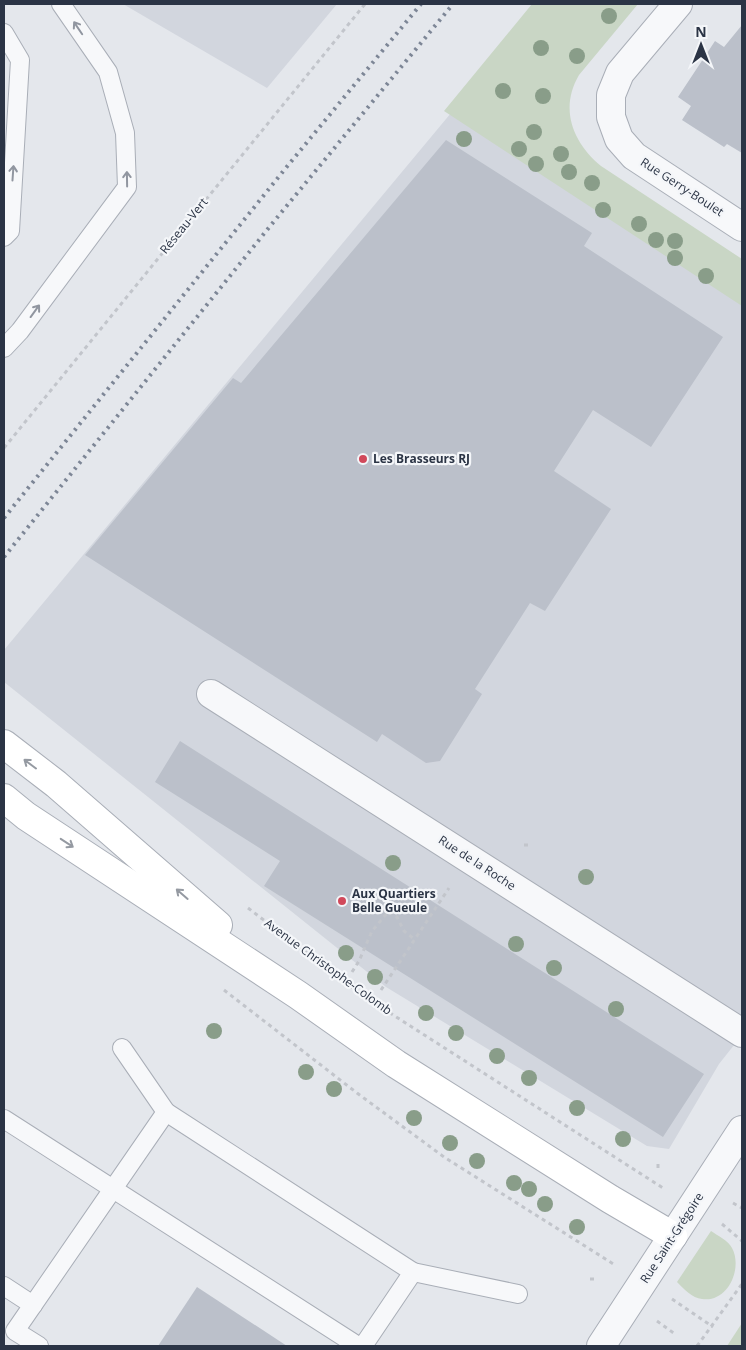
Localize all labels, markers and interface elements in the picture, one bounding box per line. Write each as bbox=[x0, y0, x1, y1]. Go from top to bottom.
north arrow bbox=[676, 20, 726, 70]
one-way arrow bbox=[72, 21, 83, 35]
text: N bbox=[695, 22, 707, 41]
street label: Rue Gerry-Boulet bbox=[637, 153, 727, 220]
one-way arrow bbox=[9, 165, 18, 181]
one-way arrow bbox=[122, 171, 132, 187]
street label: Réseau-Vert bbox=[156, 194, 211, 257]
one-way arrow bbox=[30, 305, 41, 318]
place label: Les Brasseurs RJ bbox=[373, 450, 470, 467]
marker: Les Brasseurs RJ bbox=[357, 453, 369, 465]
one-way arrow bbox=[24, 759, 37, 770]
street label: Rue de la Roche bbox=[435, 831, 519, 894]
one-way arrow bbox=[59, 838, 73, 848]
place label: Aux Quartiers Belle Gueule bbox=[352, 885, 436, 916]
one-way arrow bbox=[176, 888, 189, 900]
marker: Aux Quartiers Belle Gueule bbox=[336, 895, 348, 907]
street label: Avenue Christophe-Colomb bbox=[261, 915, 395, 1019]
street label: Rue Saint-Grégoire bbox=[636, 1189, 707, 1286]

